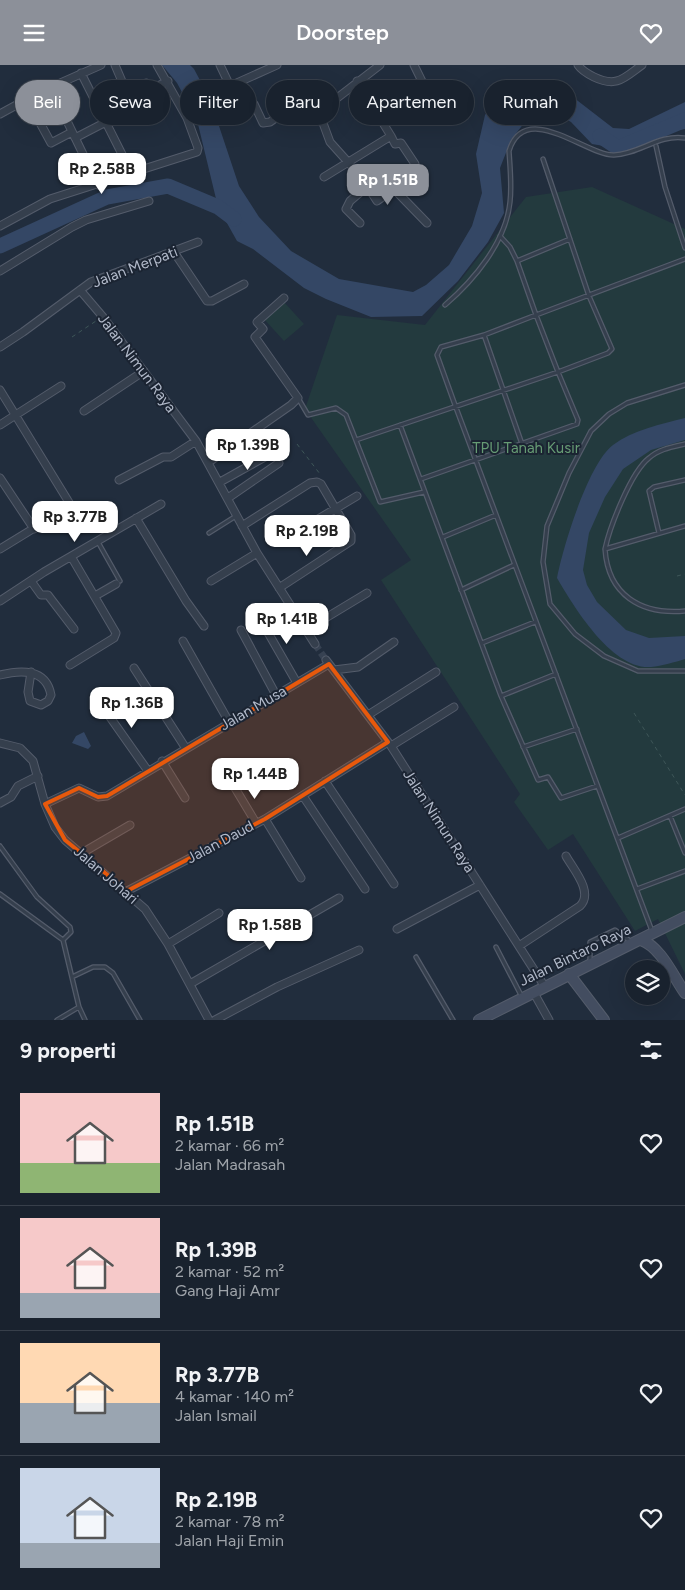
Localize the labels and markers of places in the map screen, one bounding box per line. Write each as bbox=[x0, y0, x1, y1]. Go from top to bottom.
pin: Rp 2.58B bbox=[50, 153, 154, 195]
pin: Rp 1.51B bbox=[336, 163, 440, 206]
pin: Rp 1.39B bbox=[196, 429, 300, 471]
pin: Rp 3.77B bbox=[23, 501, 127, 543]
pin: Rp 2.19B bbox=[255, 515, 359, 557]
pin: Rp 1.41B bbox=[235, 603, 339, 645]
pin: Rp 1.36B bbox=[80, 687, 184, 729]
pin: Rp 1.44B bbox=[203, 757, 307, 800]
pin: Rp 1.58B bbox=[218, 909, 322, 951]

